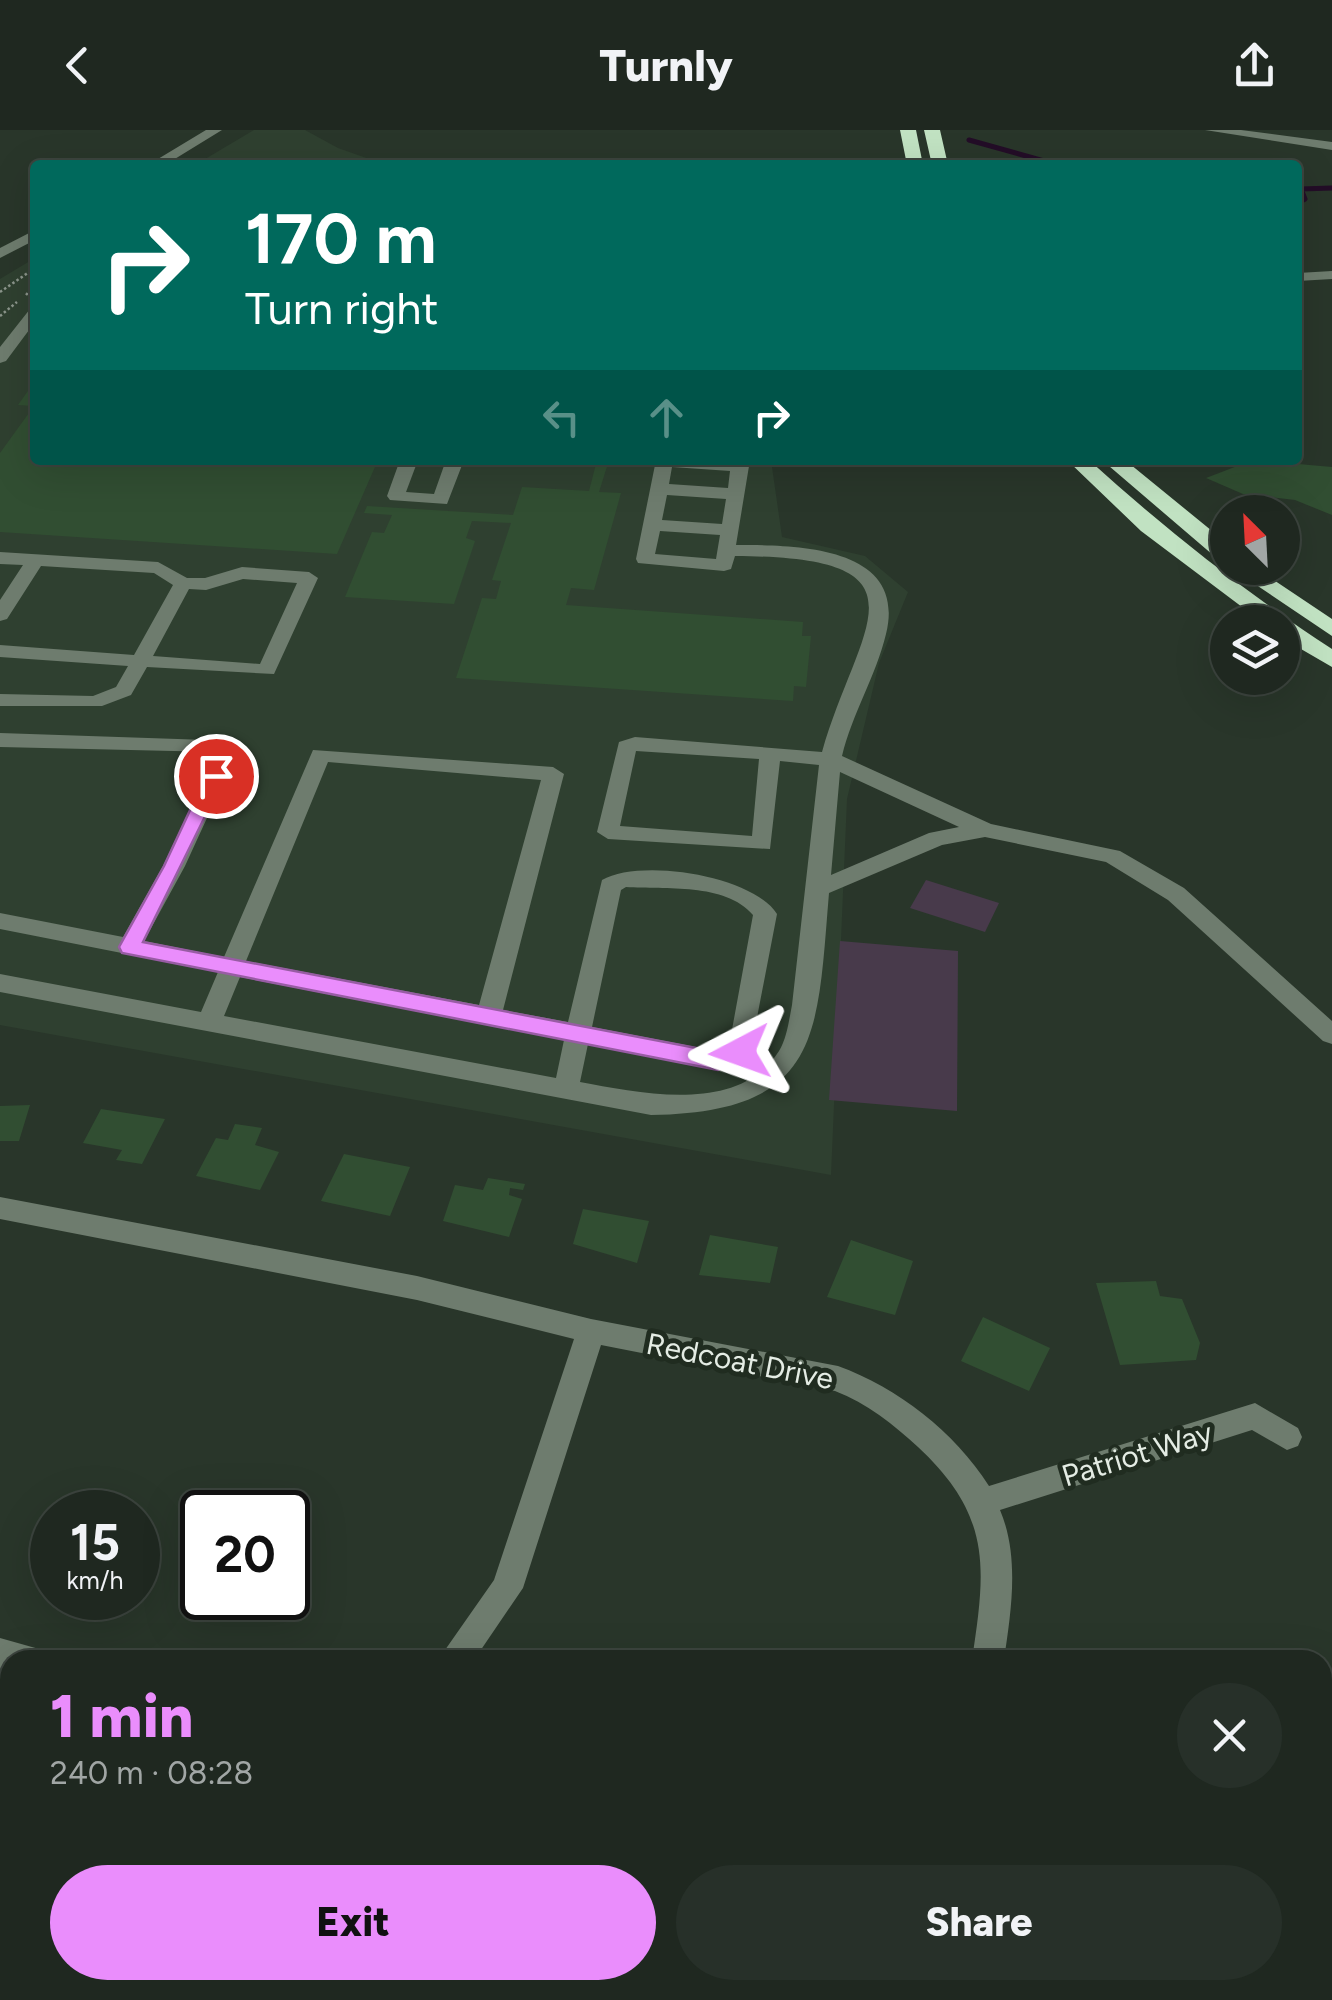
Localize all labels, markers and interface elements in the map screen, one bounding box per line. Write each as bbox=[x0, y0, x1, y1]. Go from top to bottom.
icon: back bbox=[50, 38, 105, 93]
text: Turnly bbox=[599, 38, 733, 92]
icon: share bbox=[1227, 38, 1282, 93]
text: 170 m bbox=[245, 196, 437, 281]
icon: right bbox=[80, 200, 210, 330]
text: Turn right bbox=[245, 281, 438, 335]
icon: left bbox=[534, 390, 589, 445]
icon: ahead bbox=[639, 390, 694, 445]
icon: right bbox=[744, 390, 799, 445]
north arrow bbox=[1210, 495, 1300, 585]
map controls bbox=[1210, 495, 1300, 695]
button: layers bbox=[1210, 605, 1300, 695]
pin bbox=[174, 734, 259, 819]
icon: arrive bbox=[189, 749, 244, 804]
position arrow bbox=[688, 1000, 792, 1104]
street label: Redcoat Drive bbox=[643, 1325, 837, 1397]
street label: Patriot Way bbox=[1057, 1414, 1217, 1494]
speed limit sign: 20 bbox=[180, 1490, 310, 1620]
text: 15 bbox=[70, 1512, 120, 1573]
text: km/h bbox=[66, 1565, 124, 1595]
text: 1 min bbox=[50, 1680, 193, 1752]
button: close bbox=[1177, 1683, 1282, 1788]
text: 240 m · 08:28 bbox=[50, 1754, 253, 1792]
button: Exit bbox=[50, 1865, 656, 1980]
button: Share bbox=[676, 1865, 1282, 1980]

